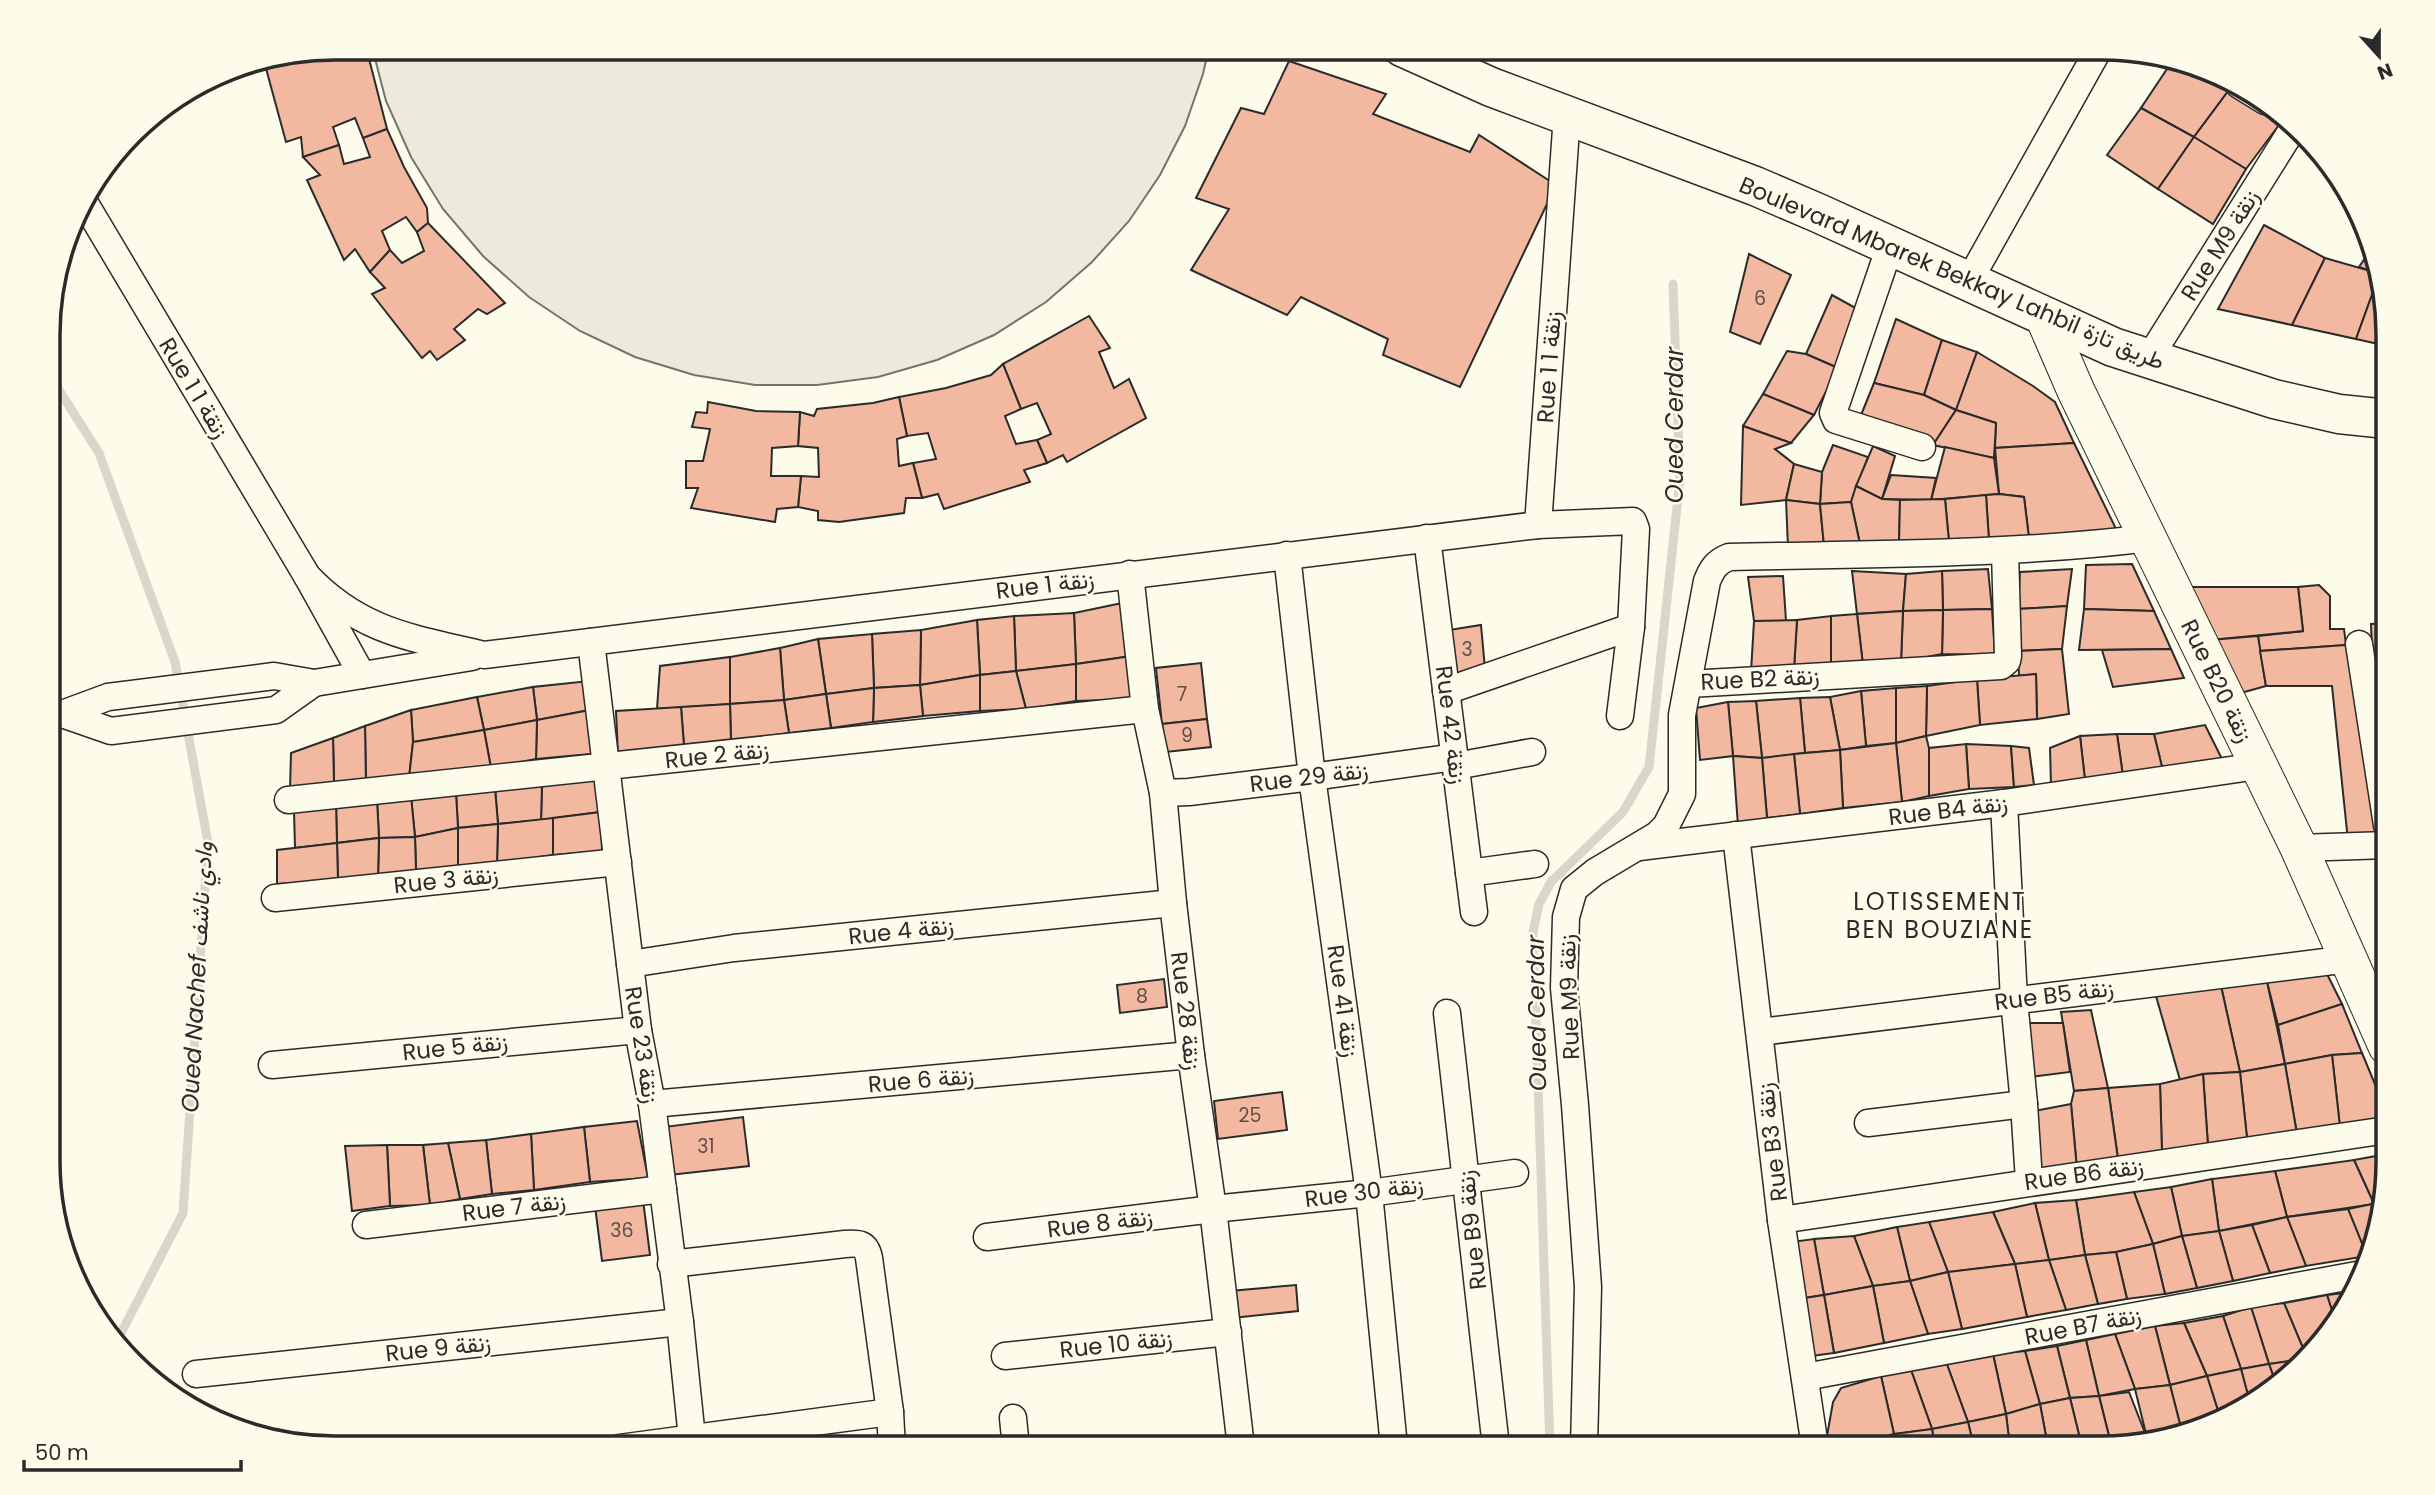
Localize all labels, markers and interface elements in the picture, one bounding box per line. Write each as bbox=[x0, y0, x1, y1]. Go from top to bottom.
north arrow bbox=[2344, 21, 2414, 91]
text: N bbox=[2373, 56, 2396, 87]
street label: Boulevard Mbarek Bekkay Lahbil طريق تازة bbox=[1734, 169, 2170, 377]
street label: Rue M9 زنقة bbox=[2173, 183, 2267, 307]
house number: 6 bbox=[1754, 285, 1766, 312]
street label: Rue 1 زنقة 1 bbox=[1529, 310, 1569, 424]
street label: Rue 1 زنقة 1 bbox=[151, 332, 237, 444]
water label: Oued Cerdar bbox=[1658, 346, 1691, 503]
street label: Rue زنقة 1 bbox=[994, 563, 1096, 607]
street label: Rue B20 زنقة bbox=[2173, 614, 2261, 748]
house number: 3 bbox=[1461, 636, 1473, 663]
street label: Rue B2 زنقة bbox=[1700, 660, 1820, 698]
street label: Rue 42 زنقة bbox=[1428, 664, 1474, 786]
house number: 7 bbox=[1177, 681, 1187, 708]
house number: 9 bbox=[1181, 722, 1193, 749]
street label: Rue 2 زنقة bbox=[663, 734, 771, 776]
street label: Rue 29 زنقة bbox=[1248, 754, 1370, 800]
street label: Rue B4 زنقة bbox=[1886, 787, 2010, 833]
water label: Oued Nachef وادي ناشف bbox=[173, 840, 223, 1114]
street label: Rue 3 زنقة bbox=[392, 859, 500, 901]
district label: LOTISSEMENT BEN BOUZIANE bbox=[1846, 885, 2034, 946]
street label: Rue 4 زنقة bbox=[847, 910, 955, 952]
water label: Oued Cerdar bbox=[1519, 934, 1554, 1091]
street label: Rue M9 زنقة bbox=[1551, 934, 1587, 1060]
street label: Rue 41 زنقة bbox=[1319, 943, 1367, 1059]
street label: Rue 28 زنقة bbox=[1163, 950, 1209, 1072]
street label: Rue B5 زنقة bbox=[1992, 972, 2116, 1018]
house number: 8 bbox=[1136, 983, 1148, 1010]
street label: Rue 23 زنقة bbox=[617, 984, 667, 1106]
street label: Rue 5 زنقة bbox=[401, 1026, 509, 1068]
street label: Rue 6 زنقة bbox=[867, 1059, 975, 1101]
street label: Rue B3 زنقة bbox=[1749, 1081, 1795, 1203]
house number: 25 bbox=[1239, 1102, 1261, 1129]
house number: 31 bbox=[697, 1133, 715, 1160]
street label: Rue B6 زنقة bbox=[2022, 1150, 2146, 1198]
street label: Rue 30 زنقة bbox=[1303, 1169, 1425, 1215]
street label: Rue B9 زنقة bbox=[1450, 1169, 1494, 1291]
street label: Rue 7 زنقة bbox=[460, 1185, 568, 1229]
street label: Rue 8 زنقة bbox=[1045, 1201, 1155, 1245]
house number: 36 bbox=[610, 1217, 634, 1244]
street label: Rue B7 زنقة bbox=[2022, 1299, 2144, 1353]
street label: Rue 10 زنقة bbox=[1058, 1322, 1174, 1366]
street label: Rue 9 زنقة bbox=[384, 1327, 492, 1369]
scale bar bbox=[24, 1428, 242, 1472]
text: 50 m bbox=[35, 1438, 89, 1467]

